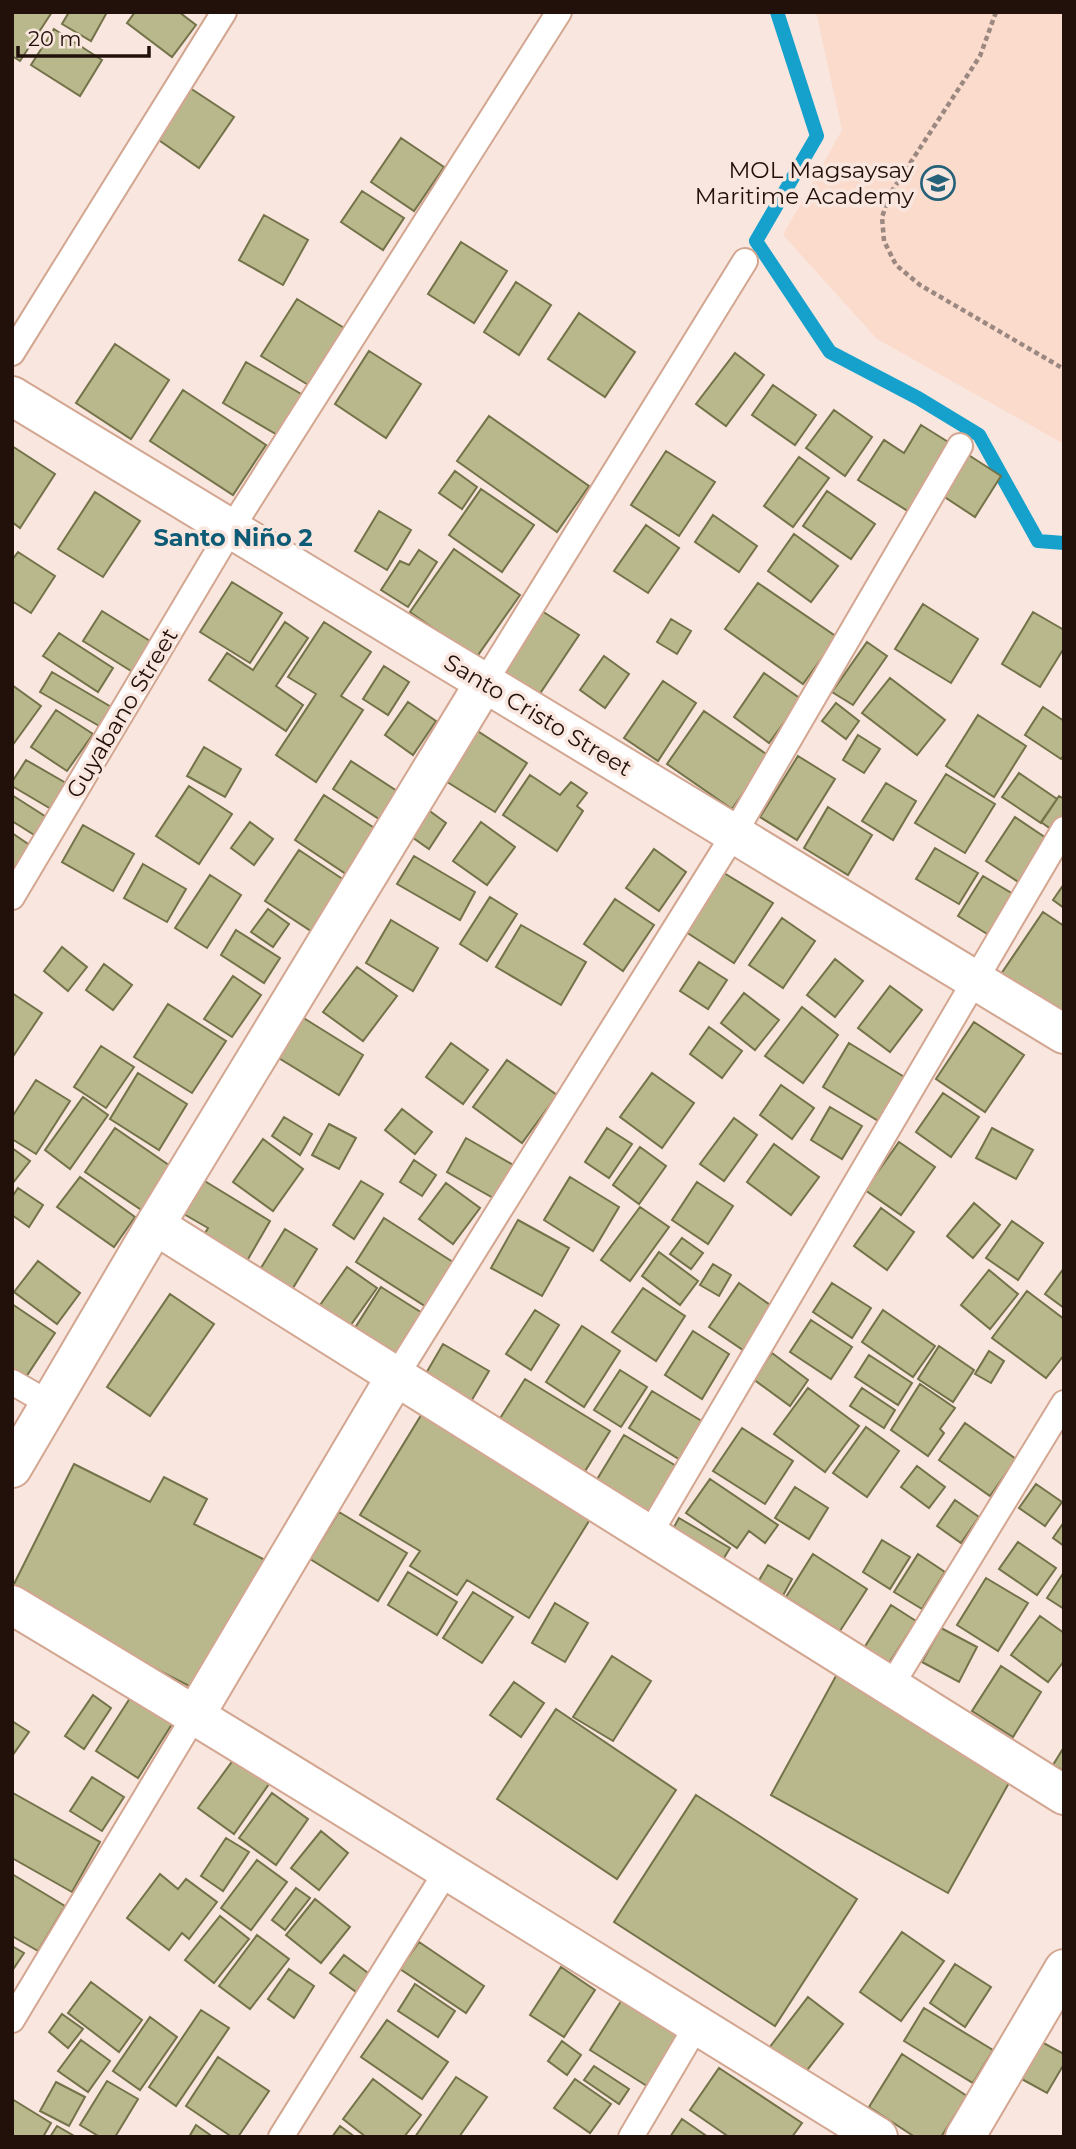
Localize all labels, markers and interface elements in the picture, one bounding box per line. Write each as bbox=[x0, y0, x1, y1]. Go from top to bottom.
scale bar bbox=[18, 14, 149, 58]
text: 20 m bbox=[28, 26, 82, 51]
place label: MOL Magsaysay Maritime Academy bbox=[695, 156, 915, 210]
school or university icon: MOL Magsaysay Maritime Academy bbox=[919, 164, 957, 202]
district label: Santo Niño 2 bbox=[153, 523, 313, 552]
street label: Guyabano Street bbox=[60, 623, 184, 803]
street label: Santo Cristo Street bbox=[439, 648, 637, 782]

